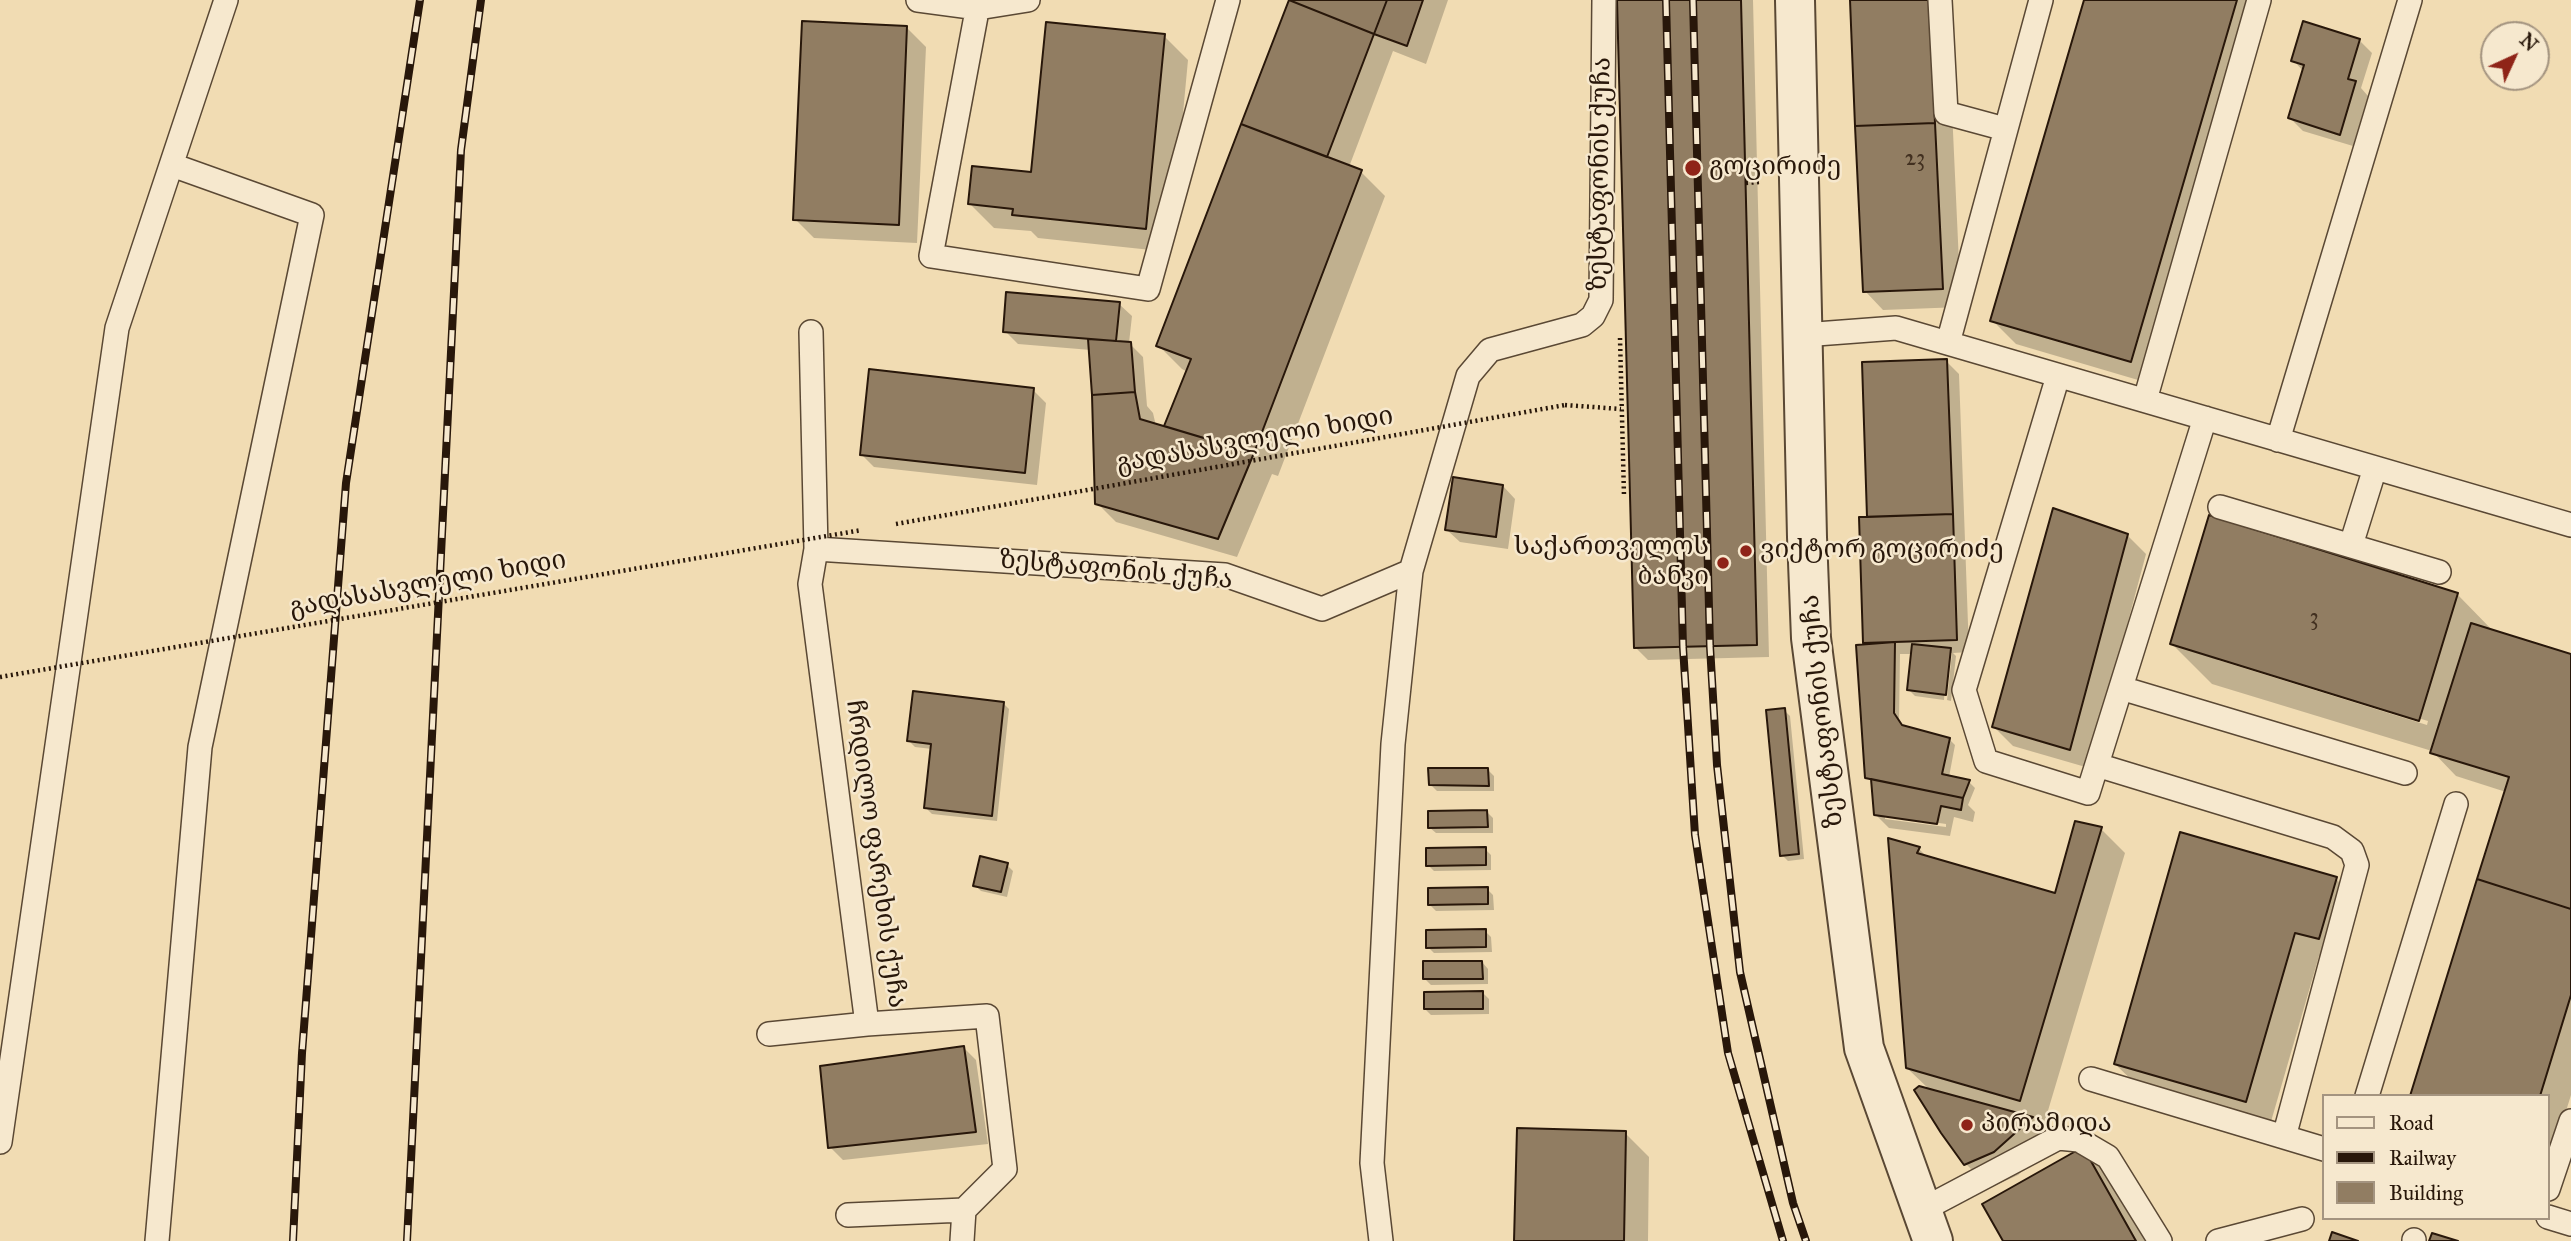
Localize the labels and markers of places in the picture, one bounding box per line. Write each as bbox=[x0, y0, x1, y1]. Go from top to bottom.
place label: გოცირიძე bbox=[1709, 152, 1842, 184]
marker: გოცირიძე bbox=[1683, 158, 1703, 178]
place label: საქართველოს ბანკი bbox=[1514, 532, 1709, 594]
place label: ვიქტორ გოცირიძე bbox=[1760, 535, 2004, 567]
marker: ვიქტორ გოცირიძე bbox=[1738, 543, 1754, 559]
marker: საქართველოს ბანკი bbox=[1715, 555, 1731, 571]
place label: პირამიდა bbox=[1981, 1109, 2112, 1141]
marker: პირამიდა bbox=[1959, 1117, 1975, 1133]

